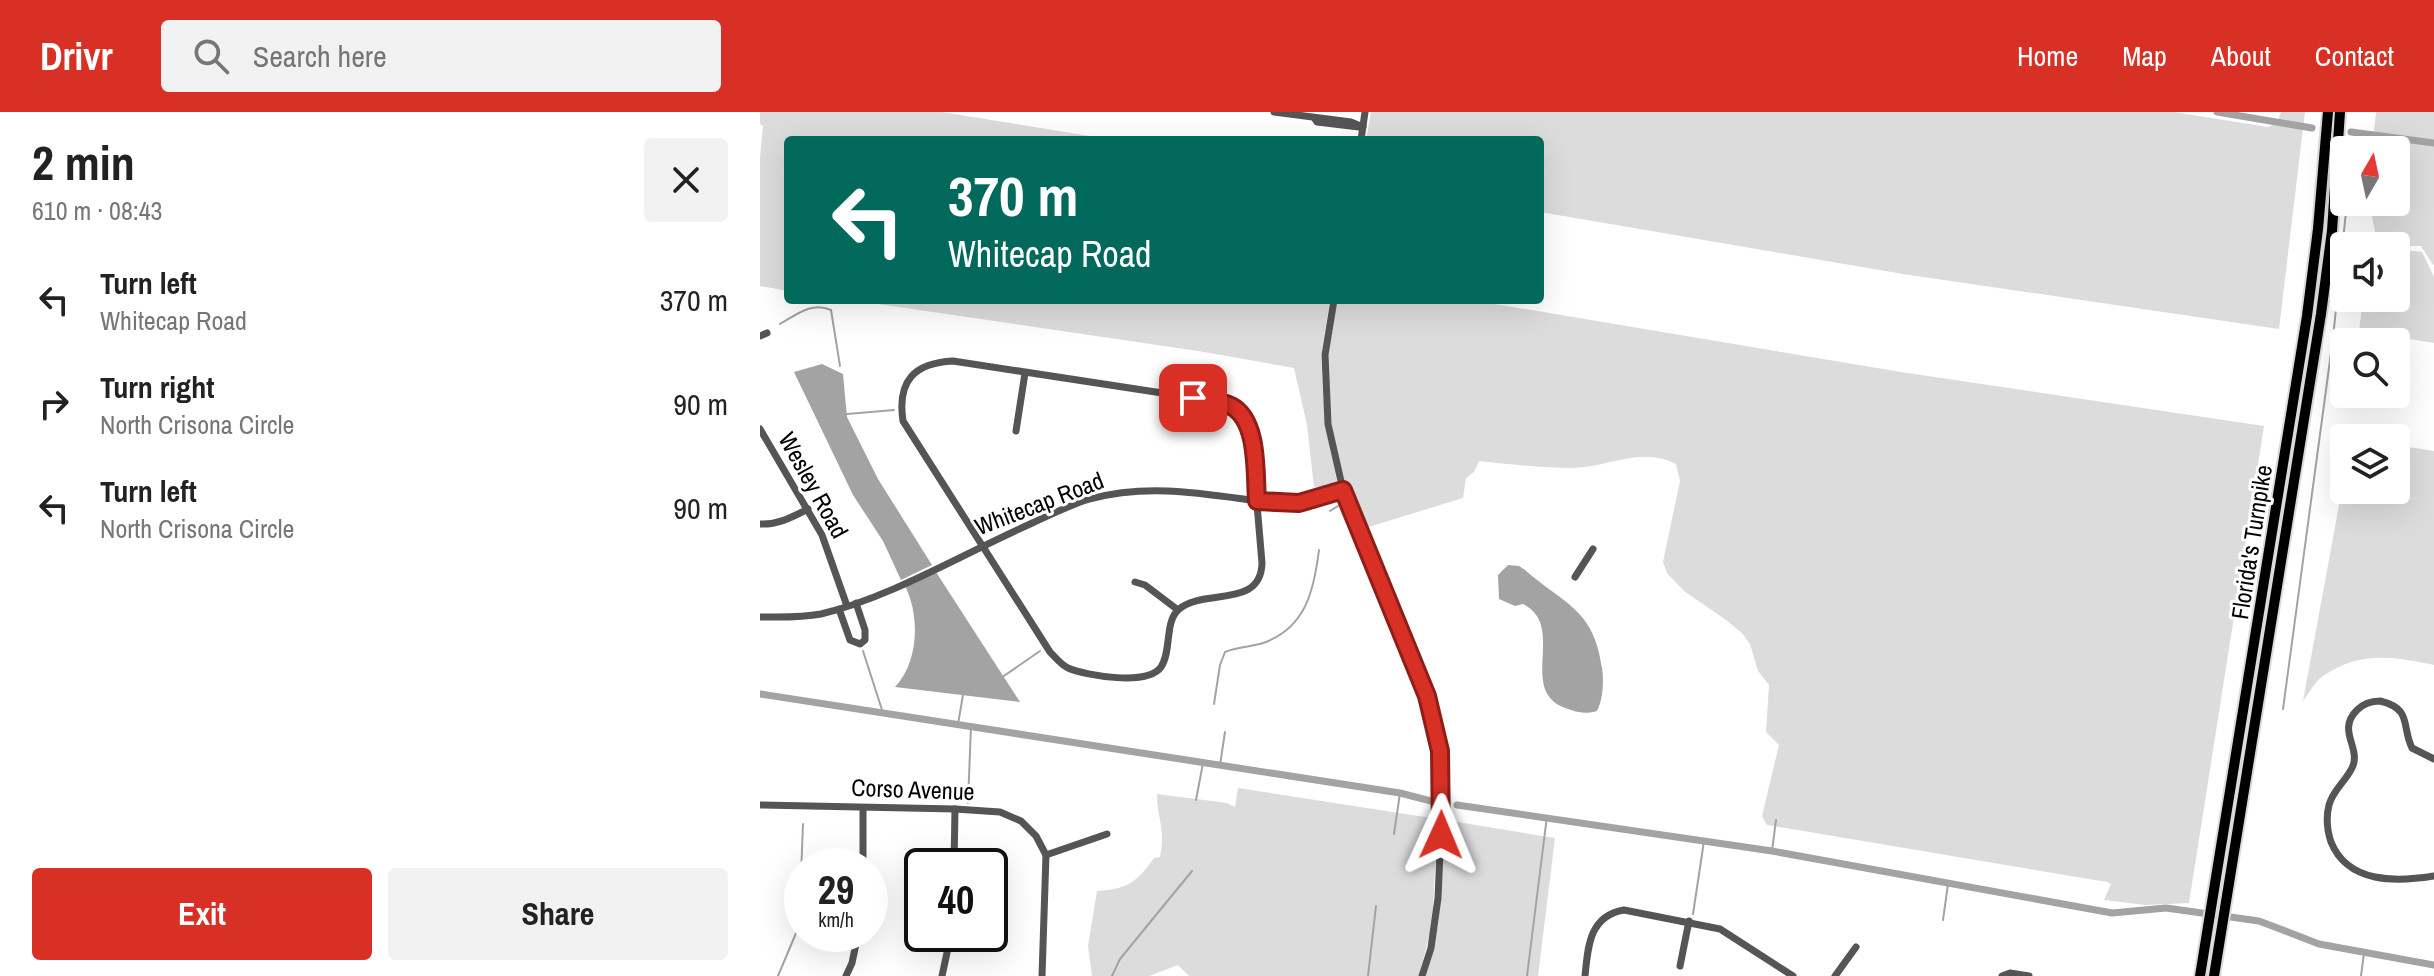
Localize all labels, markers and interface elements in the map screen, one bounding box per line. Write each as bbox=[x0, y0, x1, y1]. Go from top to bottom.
search box bbox=[161, 20, 721, 92]
text: Drivr bbox=[40, 31, 113, 82]
icon: search bbox=[189, 34, 233, 78]
text: Search here bbox=[253, 36, 387, 76]
text: Home bbox=[2017, 37, 2078, 75]
text: Map bbox=[2122, 37, 2167, 75]
text: About bbox=[2211, 37, 2271, 75]
text: Contact bbox=[2315, 37, 2394, 75]
text: 2 min bbox=[32, 130, 135, 195]
north arrow bbox=[2330, 136, 2410, 216]
map controls bbox=[2330, 136, 2410, 504]
button: close bbox=[644, 138, 728, 222]
text: 370 m bbox=[948, 158, 1078, 233]
icon: left bbox=[816, 168, 920, 272]
text: 610 m · 08:43 bbox=[32, 193, 162, 228]
text: Whitecap Road bbox=[948, 230, 1151, 278]
button: sound bbox=[2330, 232, 2410, 312]
text: Turn left bbox=[100, 263, 197, 303]
icon: left bbox=[32, 278, 76, 322]
text: 370 m bbox=[660, 280, 728, 320]
text: Whitecap Road bbox=[100, 303, 247, 338]
button: search bbox=[2330, 328, 2410, 408]
pin bbox=[1159, 364, 1227, 432]
text: Turn right bbox=[100, 367, 214, 407]
icon: arrive bbox=[1171, 376, 1215, 420]
icon: right bbox=[32, 382, 76, 426]
text: 90 m bbox=[673, 384, 728, 424]
text: North Crisona Circle bbox=[100, 407, 294, 442]
button: layers bbox=[2330, 424, 2410, 504]
street label: Wesley Road bbox=[772, 426, 856, 544]
street label: Florida's Turnpike bbox=[2223, 462, 2279, 622]
street label: Whitecap Road bbox=[970, 464, 1108, 542]
text: Turn left bbox=[100, 471, 197, 511]
icon: left bbox=[32, 486, 76, 530]
text: 90 m bbox=[673, 488, 728, 528]
text: North Crisona Circle bbox=[100, 511, 294, 546]
street label: Corso Avenue bbox=[851, 771, 975, 807]
position arrow bbox=[1399, 793, 1483, 877]
speed limit sign: 40 bbox=[904, 848, 1008, 952]
text: 29 bbox=[818, 863, 854, 916]
button: Exit bbox=[32, 868, 372, 960]
button: Share bbox=[388, 868, 728, 960]
text: km/h bbox=[818, 906, 854, 933]

